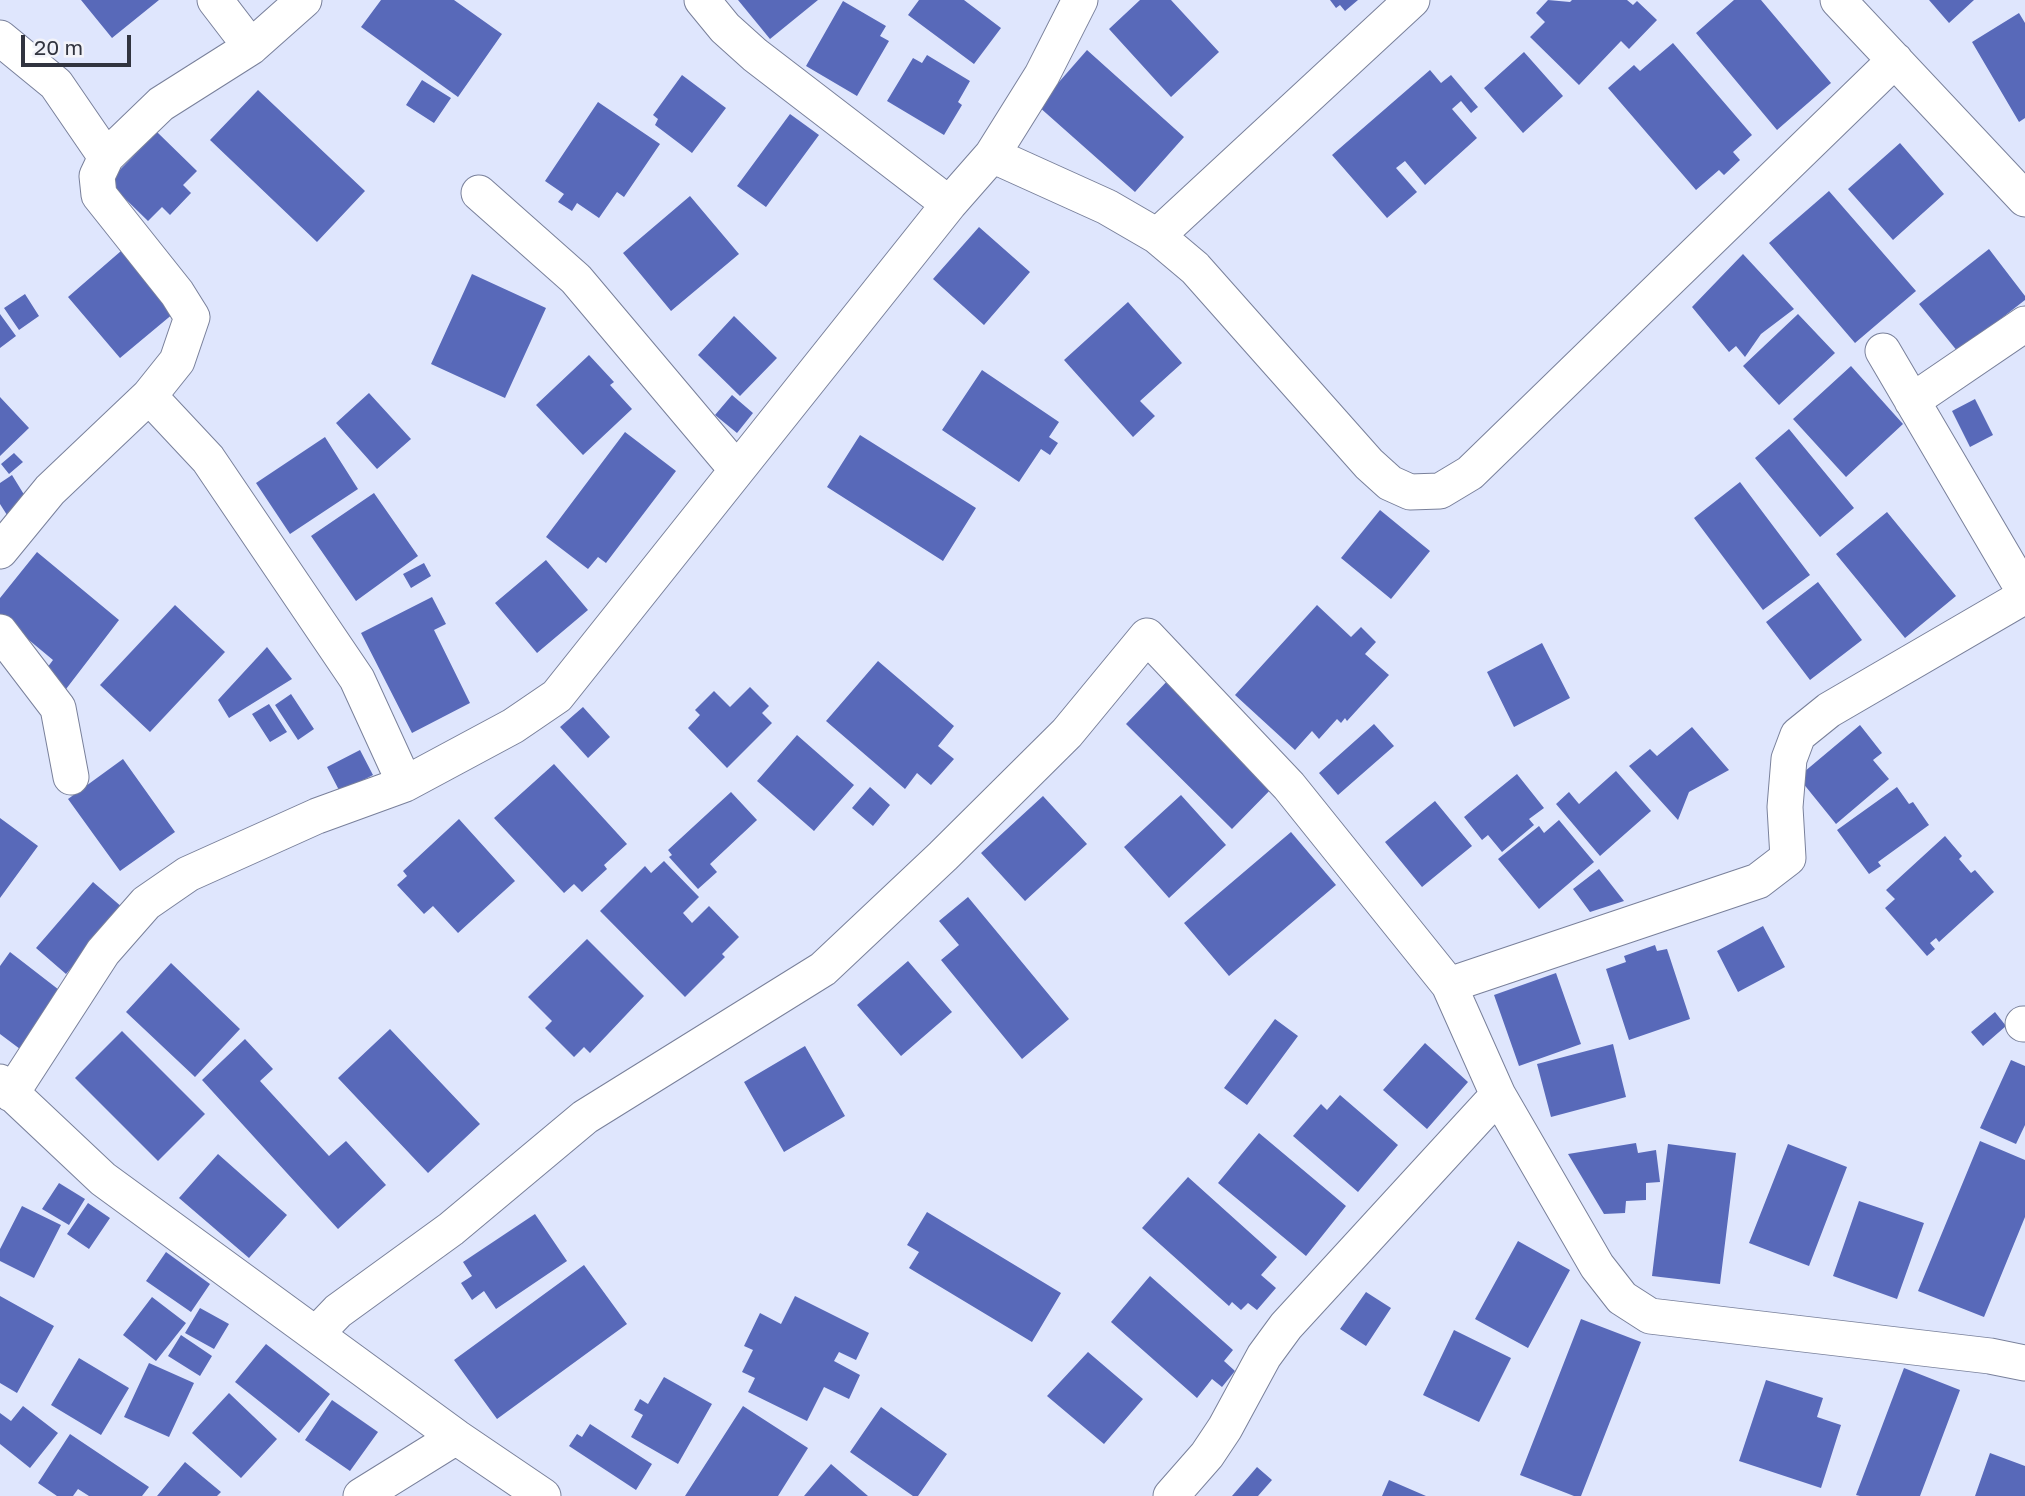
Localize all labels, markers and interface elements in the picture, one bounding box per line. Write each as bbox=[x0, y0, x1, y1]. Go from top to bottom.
scale bar bbox=[24, 21, 135, 65]
text: 20 m bbox=[34, 34, 83, 60]

